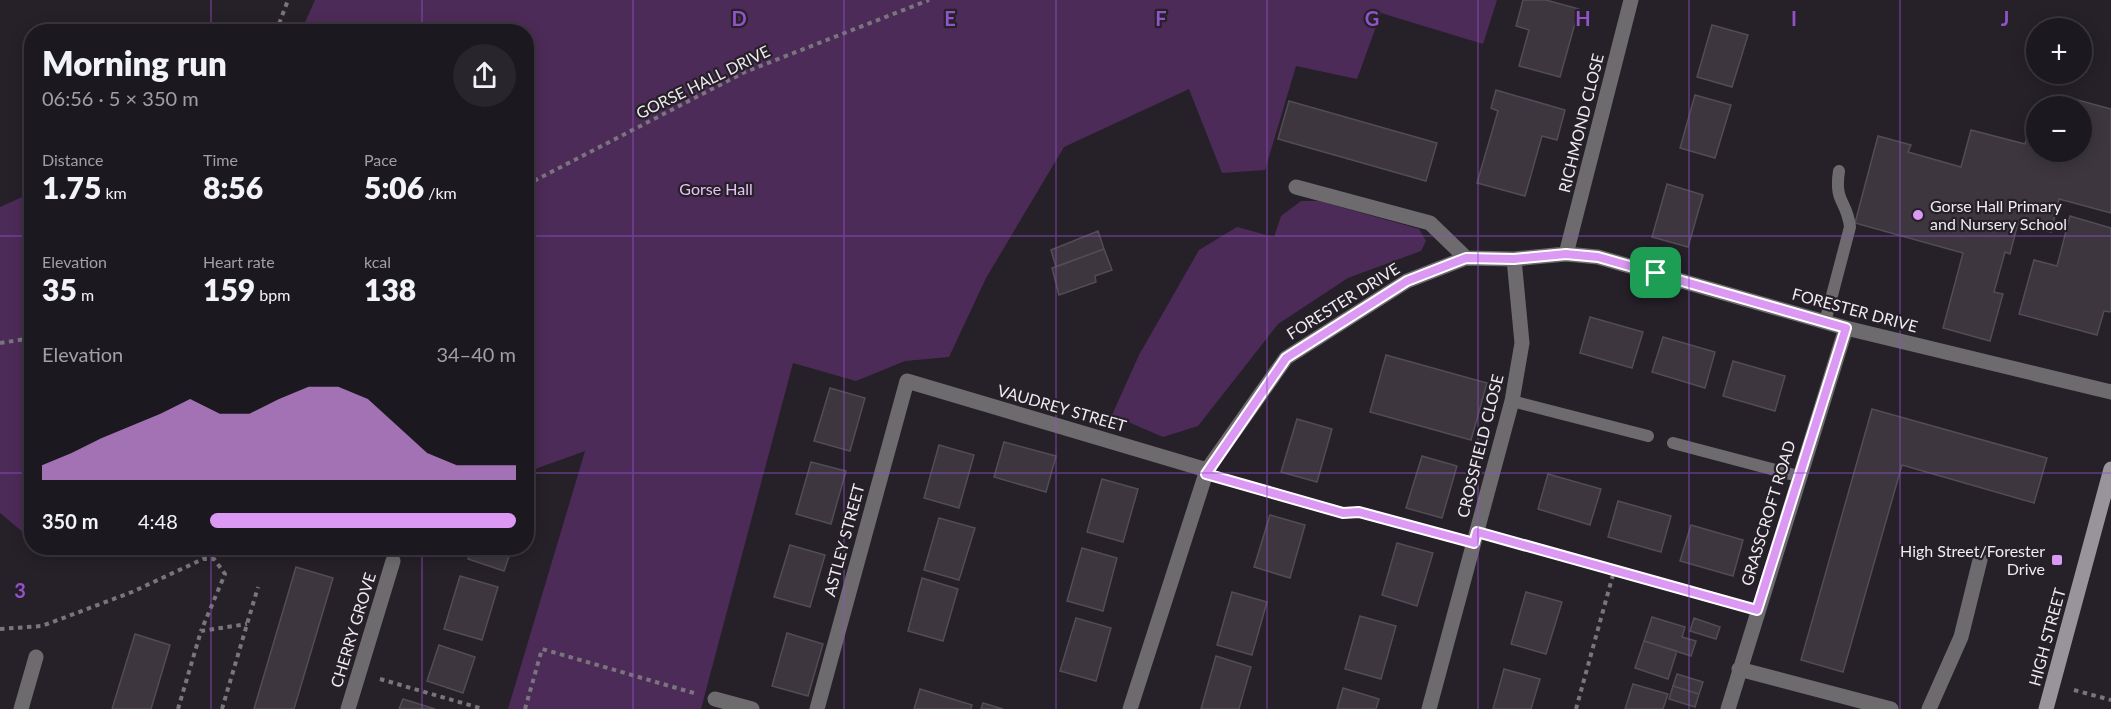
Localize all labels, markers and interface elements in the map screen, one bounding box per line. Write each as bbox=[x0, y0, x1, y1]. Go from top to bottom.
text: D bbox=[731, 6, 747, 30]
text: E bbox=[944, 6, 956, 30]
text: F bbox=[1155, 6, 1167, 30]
text: G bbox=[1365, 6, 1379, 30]
text: H bbox=[1575, 6, 1591, 30]
text: I bbox=[1791, 6, 1797, 30]
text: J bbox=[2001, 6, 2009, 30]
map controls bbox=[2026, 18, 2092, 162]
button: + bbox=[2026, 18, 2092, 84]
street label: GORSE HALL DRIVE bbox=[633, 41, 773, 122]
text: Morning run bbox=[42, 43, 227, 83]
button: share bbox=[453, 44, 516, 107]
street label: RICHMOND CLOSE bbox=[1554, 51, 1607, 194]
text: 06:56 · 5 × 350 m bbox=[42, 86, 199, 110]
button: − bbox=[2026, 96, 2092, 162]
text: Distance bbox=[42, 150, 103, 169]
text: Time bbox=[203, 150, 238, 169]
text: Pace bbox=[364, 150, 397, 169]
text: 1.75 bbox=[42, 169, 101, 205]
text: 8:56 bbox=[203, 169, 263, 205]
text: 5:06 bbox=[364, 169, 424, 205]
park label: Gorse Hall bbox=[679, 179, 753, 198]
text: km bbox=[101, 183, 127, 202]
text: /km bbox=[424, 183, 457, 202]
place label: Gorse Hall Primary and Nursery School bbox=[1930, 196, 2067, 233]
marker: Gorse Hall Primary and Nursery School bbox=[1911, 208, 1925, 222]
pin bbox=[1630, 247, 1681, 298]
text: Elevation bbox=[42, 252, 107, 271]
text: Heart rate bbox=[203, 252, 275, 271]
text: kcal bbox=[364, 252, 391, 271]
icon: arrive bbox=[1639, 256, 1672, 289]
street label: FORESTER DRIVE bbox=[1283, 258, 1403, 343]
text: 35 bbox=[42, 271, 77, 307]
text: 159 bbox=[203, 271, 255, 307]
text: 138 bbox=[364, 271, 416, 307]
street label: FORESTER DRIVE bbox=[1790, 284, 1920, 335]
text: m bbox=[77, 285, 94, 304]
text: bpm bbox=[255, 285, 290, 304]
text: Elevation bbox=[42, 342, 123, 366]
text: 34–40 m bbox=[436, 342, 516, 366]
street label: CROSSFIELD CLOSE bbox=[1453, 372, 1507, 520]
street label: VAUDREY STREET bbox=[995, 380, 1129, 435]
street label: GRASSCROFT ROAD bbox=[1736, 438, 1799, 588]
street label: ASTLEY STREET bbox=[819, 481, 868, 598]
text: 350 m bbox=[42, 509, 98, 533]
text: 4:48 bbox=[138, 509, 178, 533]
place label: High Street/Forester Drive bbox=[1900, 541, 2045, 578]
marker: High Street/Forester Drive bbox=[2050, 553, 2064, 567]
street label: CHERRY GROVE bbox=[326, 570, 379, 690]
text: 3 bbox=[14, 578, 26, 602]
street label: HIGH STREET bbox=[2024, 585, 2069, 688]

